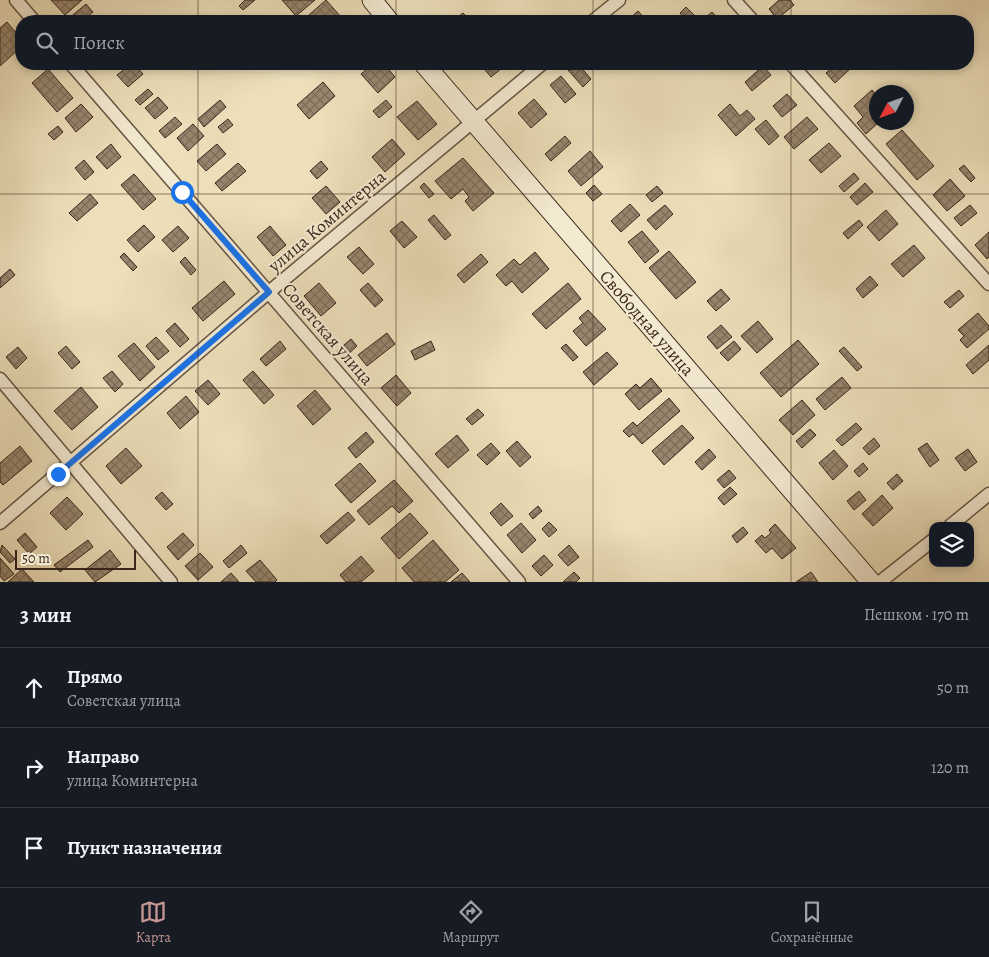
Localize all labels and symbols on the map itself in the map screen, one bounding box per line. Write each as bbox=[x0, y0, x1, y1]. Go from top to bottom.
north arrow bbox=[869, 85, 914, 130]
street label: улица Коминтерна bbox=[262, 164, 392, 278]
route start bbox=[171, 181, 194, 204]
street label: Свободная улица bbox=[594, 265, 700, 382]
street label: Советская улица bbox=[277, 278, 380, 391]
route end bbox=[47, 463, 70, 486]
scale bar bbox=[15, 547, 136, 570]

